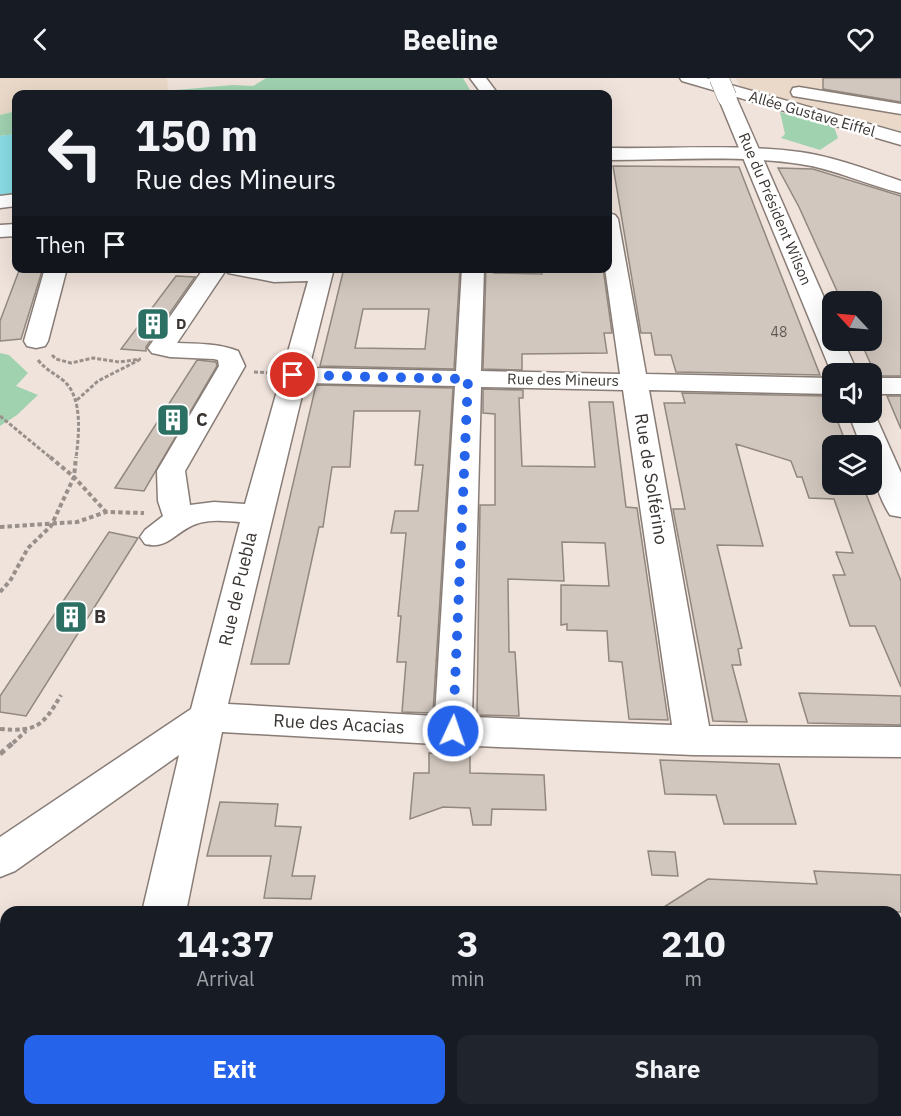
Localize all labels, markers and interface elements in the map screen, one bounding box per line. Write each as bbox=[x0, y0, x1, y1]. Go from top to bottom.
text: Beeline bbox=[403, 22, 498, 57]
icon: back bbox=[24, 23, 57, 56]
icon: heart bbox=[844, 23, 877, 56]
street label: Allée Gustave Eiffel bbox=[747, 86, 877, 141]
text: 150 m bbox=[135, 108, 258, 163]
icon: left bbox=[36, 114, 114, 192]
street label: Rue du Président Wilson bbox=[735, 130, 816, 288]
text: Rue des Mineurs bbox=[135, 161, 336, 196]
icon: arrive bbox=[98, 228, 131, 261]
text: Then bbox=[36, 230, 86, 259]
north arrow bbox=[822, 291, 882, 351]
map controls bbox=[822, 291, 882, 495]
building icon: D bbox=[135, 306, 171, 342]
place label: D bbox=[176, 314, 186, 333]
house number: 48 bbox=[771, 323, 787, 341]
pin bbox=[267, 349, 318, 400]
icon: arrive bbox=[276, 358, 309, 391]
button: sound bbox=[822, 363, 882, 423]
street label: Rue des Mineurs bbox=[507, 369, 619, 390]
building icon: C bbox=[155, 402, 191, 438]
place label: C bbox=[196, 408, 208, 431]
street label: Rue de Solférino bbox=[630, 411, 673, 546]
button: layers bbox=[822, 435, 882, 495]
street label: Rue de Puebla bbox=[213, 529, 262, 648]
building icon: B bbox=[53, 599, 89, 635]
place label: B bbox=[94, 605, 106, 628]
position arrow bbox=[421, 699, 485, 763]
street label: Rue des Acacias bbox=[273, 709, 405, 738]
text: 14:37 bbox=[176, 920, 275, 967]
text: 3 bbox=[457, 920, 479, 967]
text: 210 bbox=[661, 920, 726, 967]
text: Arrival bbox=[196, 965, 255, 992]
text: min bbox=[451, 965, 485, 992]
text: m bbox=[685, 965, 702, 992]
button: Exit bbox=[24, 1035, 445, 1104]
button: Share bbox=[457, 1035, 878, 1104]

